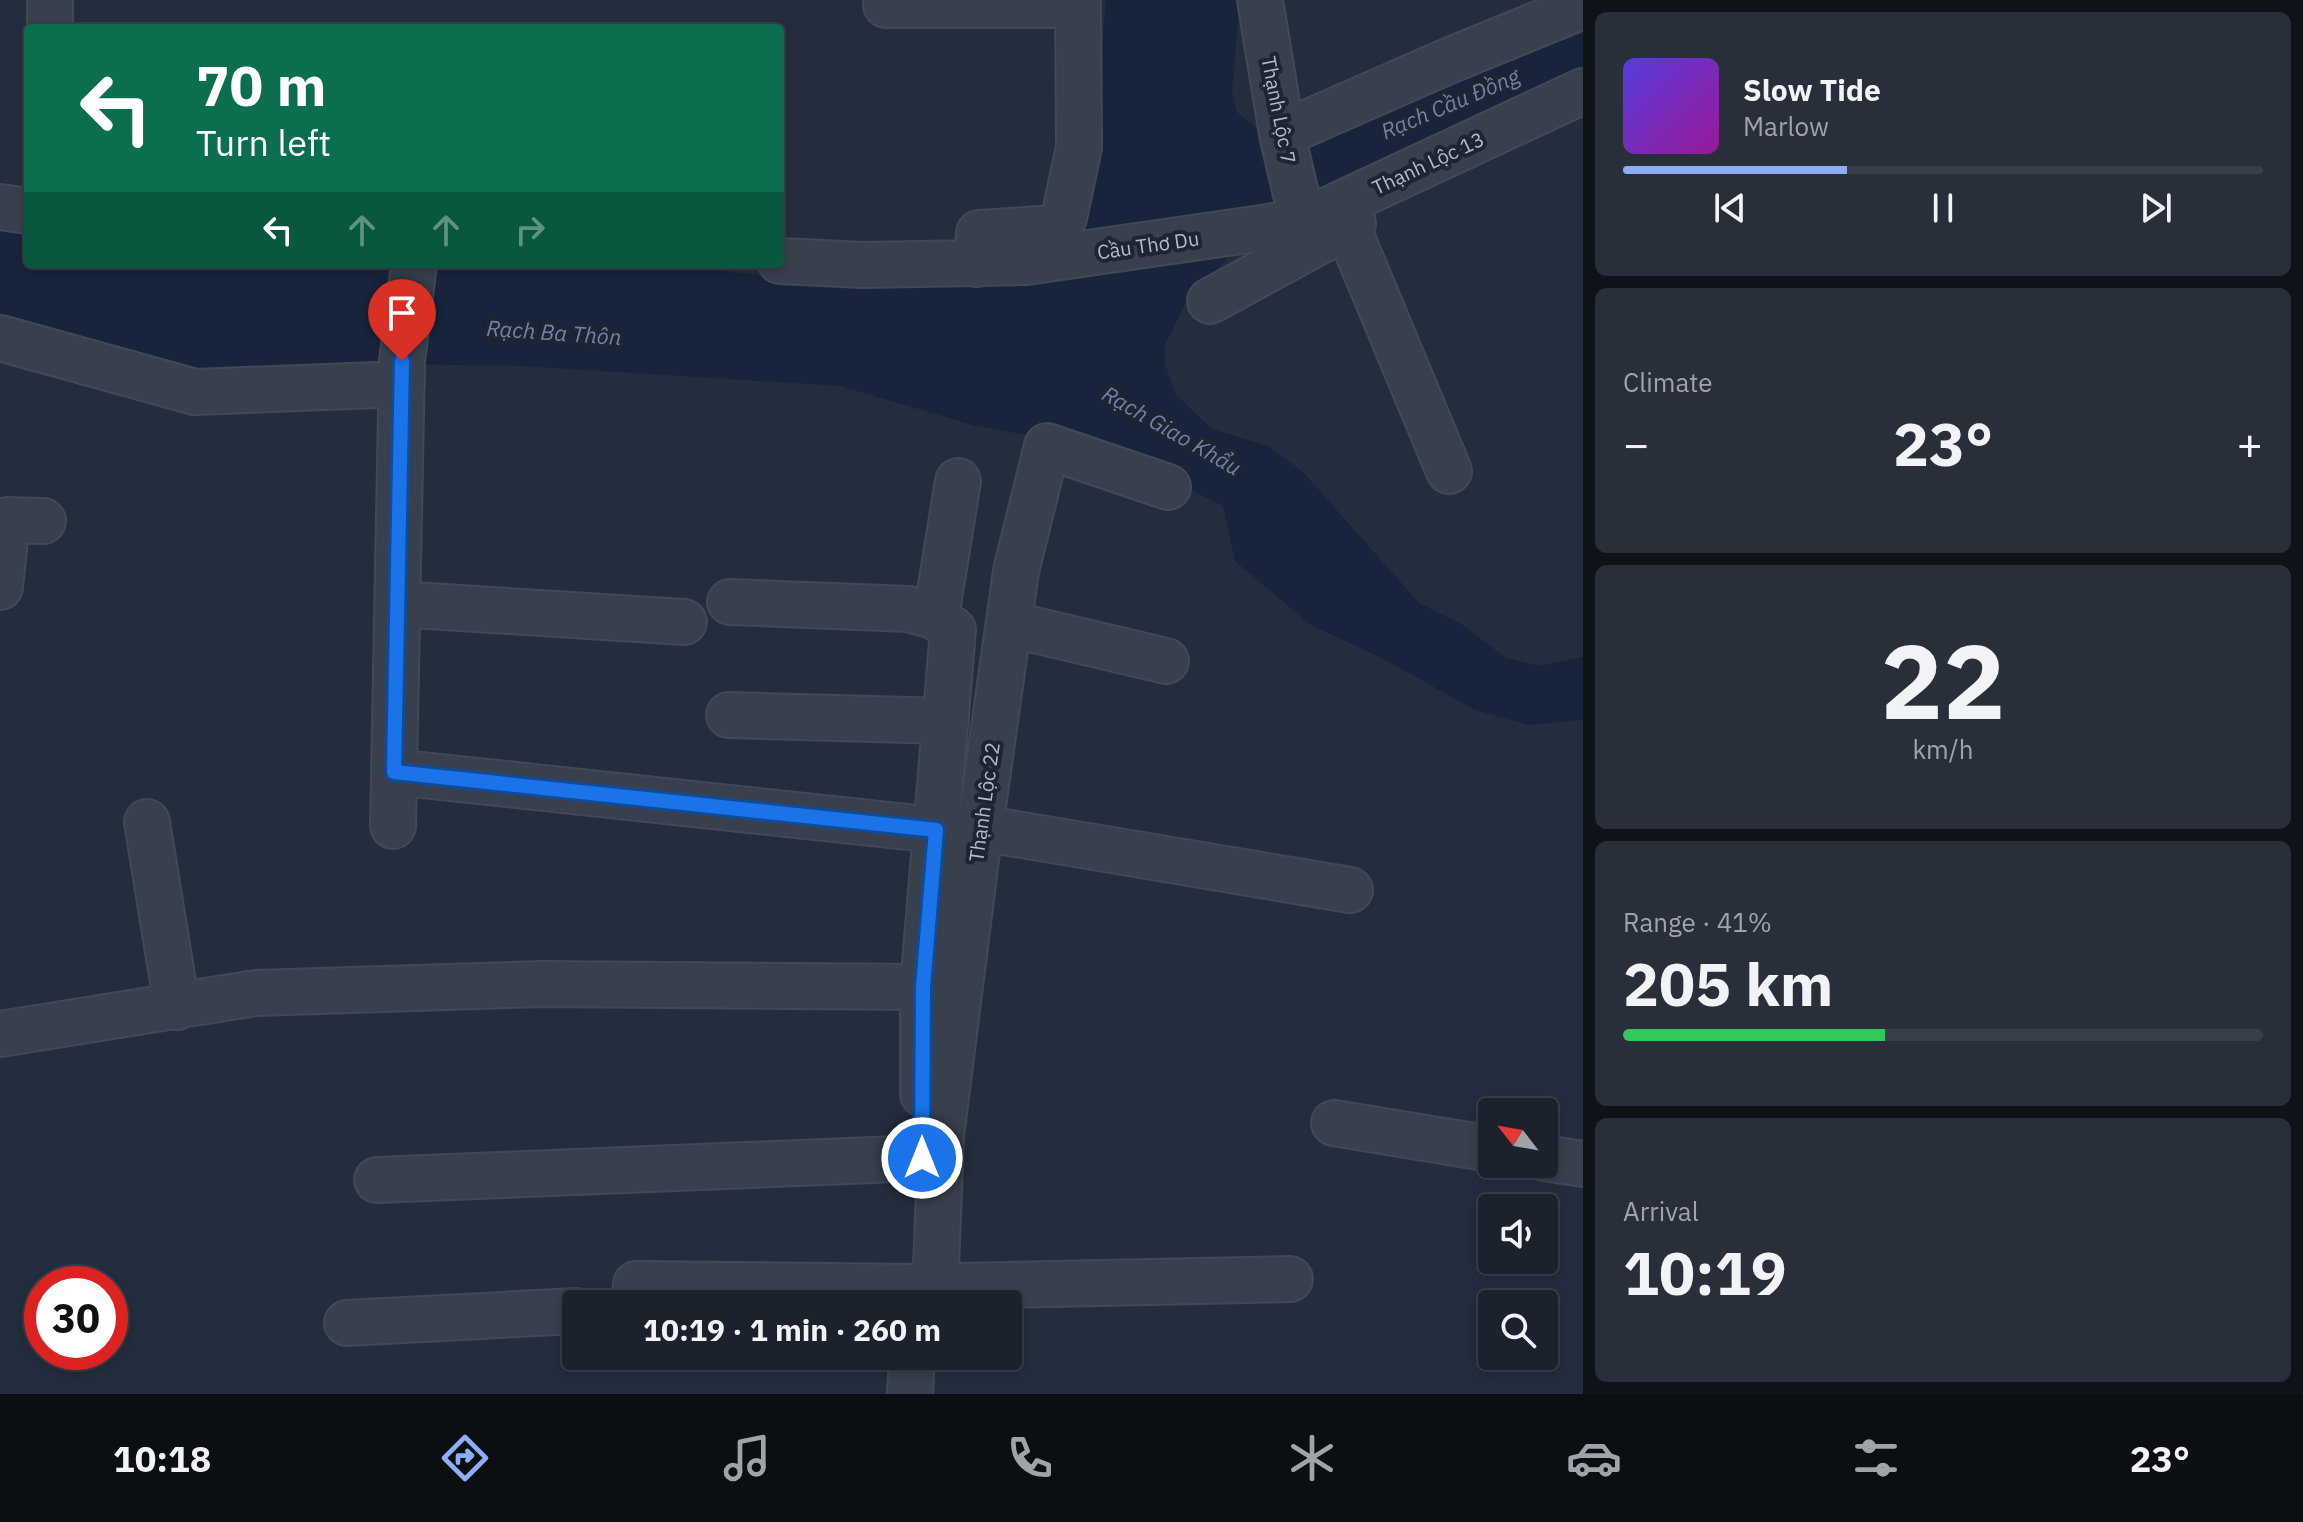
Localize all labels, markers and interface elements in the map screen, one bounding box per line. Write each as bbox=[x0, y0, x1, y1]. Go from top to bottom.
text: 70 m bbox=[196, 49, 326, 121]
street label: Thạnh Lộc 7 bbox=[1255, 54, 1303, 166]
icon: left bbox=[64, 56, 168, 160]
water label: Rạch Cầu Đồng bbox=[1376, 60, 1524, 145]
text: Slow Tide bbox=[1743, 70, 1881, 109]
text: Marlow bbox=[1743, 109, 1829, 143]
text: Turn left bbox=[196, 119, 331, 166]
street label: Thạnh Lộc 13 bbox=[1368, 125, 1488, 201]
icon: previous bbox=[1708, 186, 1752, 230]
icon: pause bbox=[1921, 186, 1965, 230]
icon: next bbox=[2134, 186, 2178, 230]
icon: left bbox=[256, 208, 300, 252]
icon: ahead bbox=[340, 208, 384, 252]
icon: ahead bbox=[424, 208, 468, 252]
icon: right bbox=[508, 208, 552, 252]
street label: Cầu Thơ Du bbox=[1095, 224, 1201, 266]
pin bbox=[368, 279, 436, 361]
icon: arrive bbox=[380, 291, 424, 335]
water label: Rạch Ba Thôn bbox=[486, 313, 622, 351]
text: Climate bbox=[1623, 365, 1713, 399]
water label: Rạch Giao Khẩu bbox=[1097, 378, 1247, 482]
text: 23° bbox=[1893, 404, 1993, 483]
text: − bbox=[1623, 415, 1649, 472]
text: + bbox=[2237, 415, 2263, 472]
text: 22 bbox=[1881, 612, 2005, 748]
text: km/h bbox=[1912, 732, 1974, 766]
street label: Thạnh Lộc 22 bbox=[962, 740, 1006, 864]
text: Range · 41% bbox=[1623, 905, 1772, 939]
text: 205 km bbox=[1623, 944, 1833, 1023]
north arrow bbox=[1478, 1098, 1558, 1178]
map controls bbox=[1478, 1098, 1558, 1370]
position arrow bbox=[880, 1116, 964, 1200]
button: sound bbox=[1478, 1194, 1558, 1274]
text: Arrival bbox=[1623, 1194, 1699, 1228]
text: 10:19 bbox=[1623, 1233, 1787, 1312]
speed limit sign: 30 bbox=[24, 1266, 128, 1370]
button: search bbox=[1478, 1290, 1558, 1370]
text: 10:19 · 1 min · 260 m bbox=[643, 1310, 941, 1349]
icon: directions bbox=[437, 1430, 493, 1486]
icon: music bbox=[719, 1430, 775, 1486]
icon: phone bbox=[1002, 1430, 1058, 1486]
icon: climate bbox=[1284, 1430, 1340, 1486]
icon: car bbox=[1566, 1430, 1622, 1486]
icon: filters bbox=[1848, 1430, 1904, 1486]
text: 10:18 bbox=[113, 1435, 211, 1482]
text: 23° bbox=[2130, 1435, 2190, 1482]

